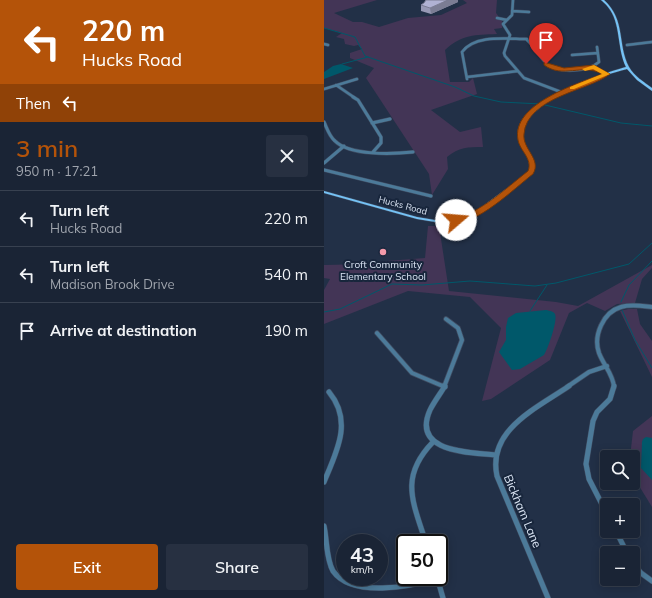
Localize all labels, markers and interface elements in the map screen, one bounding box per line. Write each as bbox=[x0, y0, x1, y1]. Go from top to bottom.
text: 220 m bbox=[82, 13, 165, 48]
icon: left bbox=[16, 16, 68, 68]
pin bbox=[529, 23, 563, 64]
icon: arrive bbox=[535, 29, 557, 51]
text: Hucks Road bbox=[82, 48, 182, 71]
icon: left bbox=[59, 92, 81, 114]
text: Then bbox=[16, 94, 51, 113]
text: 3 min bbox=[16, 133, 78, 163]
button: close bbox=[266, 135, 308, 177]
text: 950 m · 17:21 bbox=[16, 163, 98, 179]
street label: Hucks Road bbox=[377, 193, 429, 217]
position arrow bbox=[435, 199, 477, 241]
text: Turn left bbox=[50, 201, 109, 220]
icon: left bbox=[16, 208, 38, 230]
text: 220 m bbox=[264, 209, 308, 228]
text: Hucks Road bbox=[50, 220, 122, 236]
marker: Croft Community Elementary School bbox=[378, 247, 388, 257]
text: Turn left bbox=[50, 257, 109, 276]
place label: Croft Community Elementary School bbox=[340, 258, 426, 283]
icon: left bbox=[16, 264, 38, 286]
text: 540 m bbox=[264, 265, 308, 284]
text: Madison Brook Drive bbox=[50, 276, 175, 292]
icon: arrive bbox=[16, 320, 38, 342]
text: Arrive at destination bbox=[50, 321, 197, 340]
text: 190 m bbox=[264, 321, 308, 340]
map controls bbox=[600, 450, 640, 586]
button: search bbox=[600, 450, 640, 490]
street label: Bickham Lane bbox=[501, 472, 545, 550]
button: + bbox=[600, 498, 640, 538]
speed limit sign: 50 bbox=[396, 534, 448, 586]
text: 43 bbox=[350, 542, 374, 567]
button: Exit bbox=[16, 544, 158, 590]
button: Share bbox=[166, 544, 308, 590]
button: − bbox=[600, 546, 640, 586]
text: km/h bbox=[351, 563, 373, 576]

